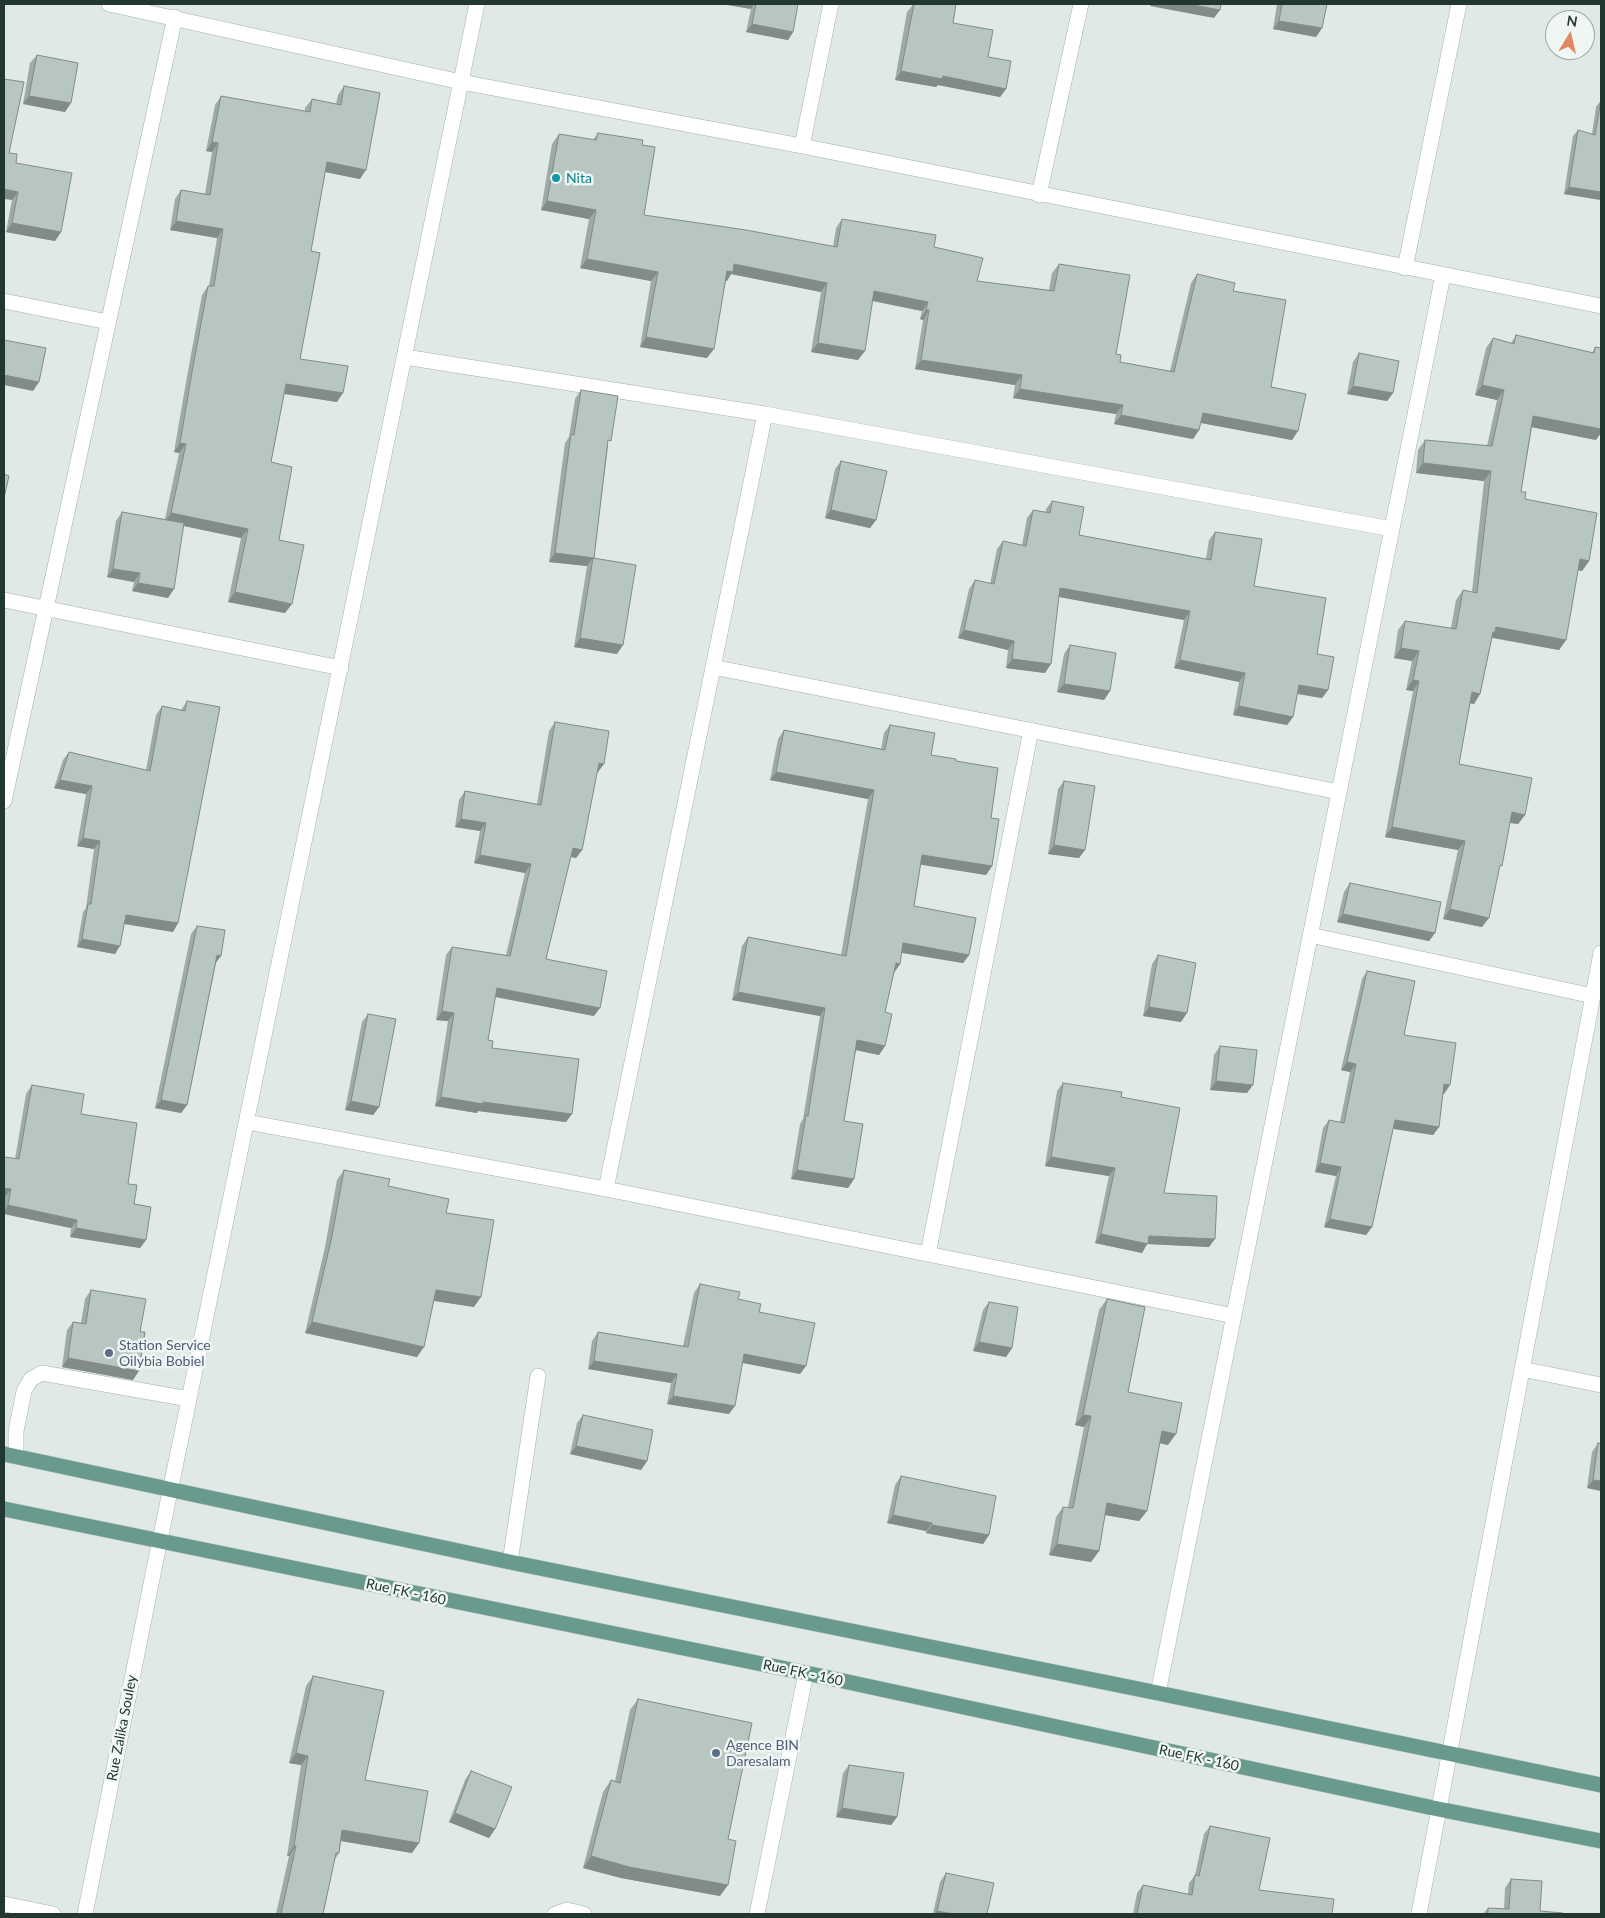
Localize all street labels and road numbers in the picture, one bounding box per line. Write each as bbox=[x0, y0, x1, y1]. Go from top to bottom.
street label: Rue FK - 160 bbox=[365, 1575, 447, 1609]
street label: Rue FK - 160 bbox=[762, 1656, 844, 1690]
street label: Rue Zalika Souley bbox=[103, 1673, 141, 1783]
street label: Rue FK - 160 bbox=[1158, 1741, 1240, 1775]

